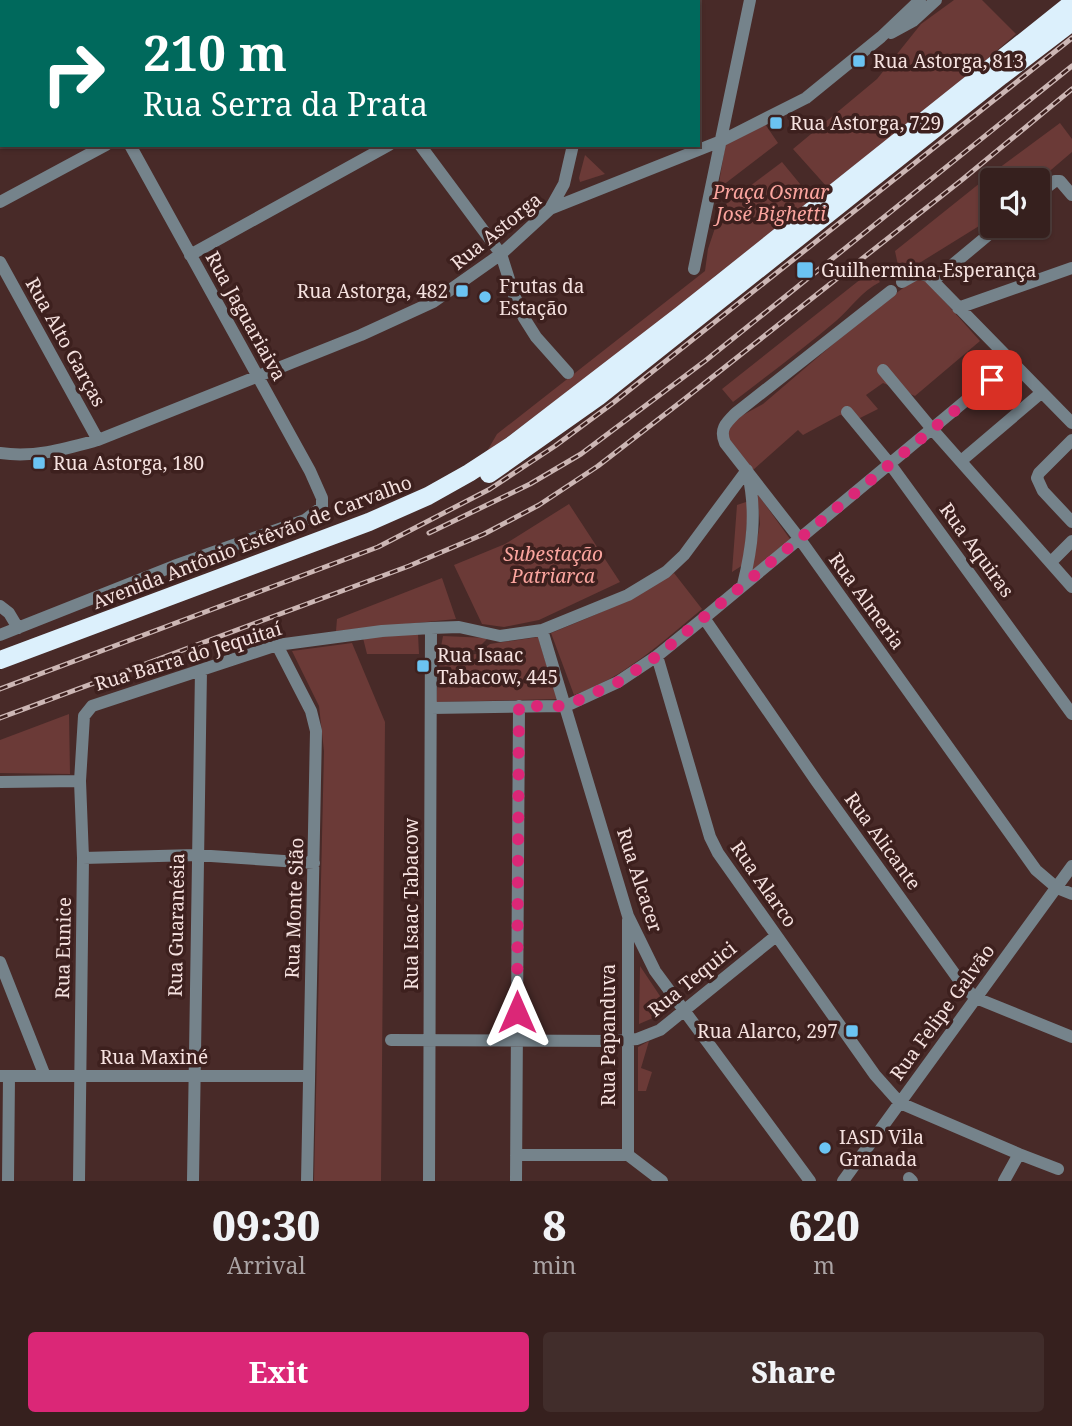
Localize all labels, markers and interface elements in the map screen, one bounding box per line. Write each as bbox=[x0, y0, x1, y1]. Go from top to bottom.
text: 210 m bbox=[143, 19, 287, 85]
icon: right bbox=[28, 28, 119, 119]
place label: Rua Astorga, 813 bbox=[873, 48, 1024, 74]
marker: Rua Astorga, 813 bbox=[851, 53, 867, 69]
text: Rua Serra da Prata bbox=[143, 82, 428, 125]
place label: Rua Astorga, 729 bbox=[790, 110, 941, 136]
marker: Rua Astorga, 729 bbox=[768, 115, 784, 131]
map controls bbox=[980, 168, 1050, 238]
button: sound bbox=[980, 168, 1050, 238]
park label: Praça Osmar José Bighetti bbox=[712, 179, 829, 227]
street label: Rua Astorga bbox=[445, 186, 547, 276]
street label: Rua Jaguariaiva bbox=[200, 247, 292, 385]
place label: Guilhermina-Esperança bbox=[821, 257, 1036, 283]
marker: Guilhermina-Esperança bbox=[795, 260, 815, 280]
street label: Rua Alto Garças bbox=[20, 273, 112, 411]
place label: Frutas da Estação bbox=[499, 273, 584, 321]
place label: Rua Astorga, 482 bbox=[297, 278, 448, 304]
marker: Rua Astorga, 482 bbox=[454, 283, 470, 299]
marker: Frutas da Estação bbox=[477, 289, 493, 305]
pin bbox=[962, 350, 1022, 410]
icon: arrive bbox=[973, 361, 1011, 399]
place label: Rua Astorga, 180 bbox=[53, 450, 204, 476]
marker: Rua Astorga, 180 bbox=[31, 455, 47, 471]
street label: Avenida Antônio Estêvão de Carvalho bbox=[89, 469, 415, 615]
street label: Rua Aquiras bbox=[934, 498, 1020, 602]
park label: Subestação Patriarca bbox=[503, 541, 603, 589]
street label: Rua Almeria bbox=[823, 548, 911, 654]
street label: Rua Barra do Jequitaí bbox=[91, 615, 285, 697]
place label: Rua Isaac Tabacow, 445 bbox=[437, 642, 558, 690]
marker: Rua Isaac Tabacow, 445 bbox=[415, 658, 431, 674]
street label: Rua Alicante bbox=[839, 787, 927, 895]
street label: Rua Isaac Tabacow bbox=[398, 817, 424, 990]
street label: Rua Alcacer bbox=[611, 825, 669, 935]
street label: Rua Alarco bbox=[725, 836, 803, 932]
street label: Rua Monte Sião bbox=[279, 837, 309, 979]
street label: Rua Guaranésia bbox=[162, 853, 190, 997]
street label: Rua Eunice bbox=[49, 897, 77, 999]
street label: Rua Tequici bbox=[643, 935, 741, 1023]
street label: Rua Felipe Galvão bbox=[884, 939, 1000, 1085]
street label: Rua Papanduva bbox=[595, 964, 621, 1106]
position arrow bbox=[480, 975, 554, 1049]
place label: Rua Alarco, 297 bbox=[697, 1018, 838, 1044]
marker: Rua Alarco, 297 bbox=[844, 1023, 860, 1039]
street label: Rua Maxiné bbox=[100, 1044, 208, 1070]
place label: IASD Vila Granada bbox=[839, 1124, 924, 1172]
marker: IASD Vila Granada bbox=[817, 1140, 833, 1156]
text: 09:30 bbox=[212, 1196, 320, 1253]
text: 8 bbox=[543, 1196, 566, 1253]
text: 620 bbox=[788, 1196, 860, 1253]
text: Arrival bbox=[227, 1249, 306, 1281]
text: min bbox=[532, 1249, 576, 1281]
text: m bbox=[813, 1249, 835, 1281]
button: Exit bbox=[28, 1332, 529, 1412]
button: Share bbox=[543, 1332, 1044, 1412]

